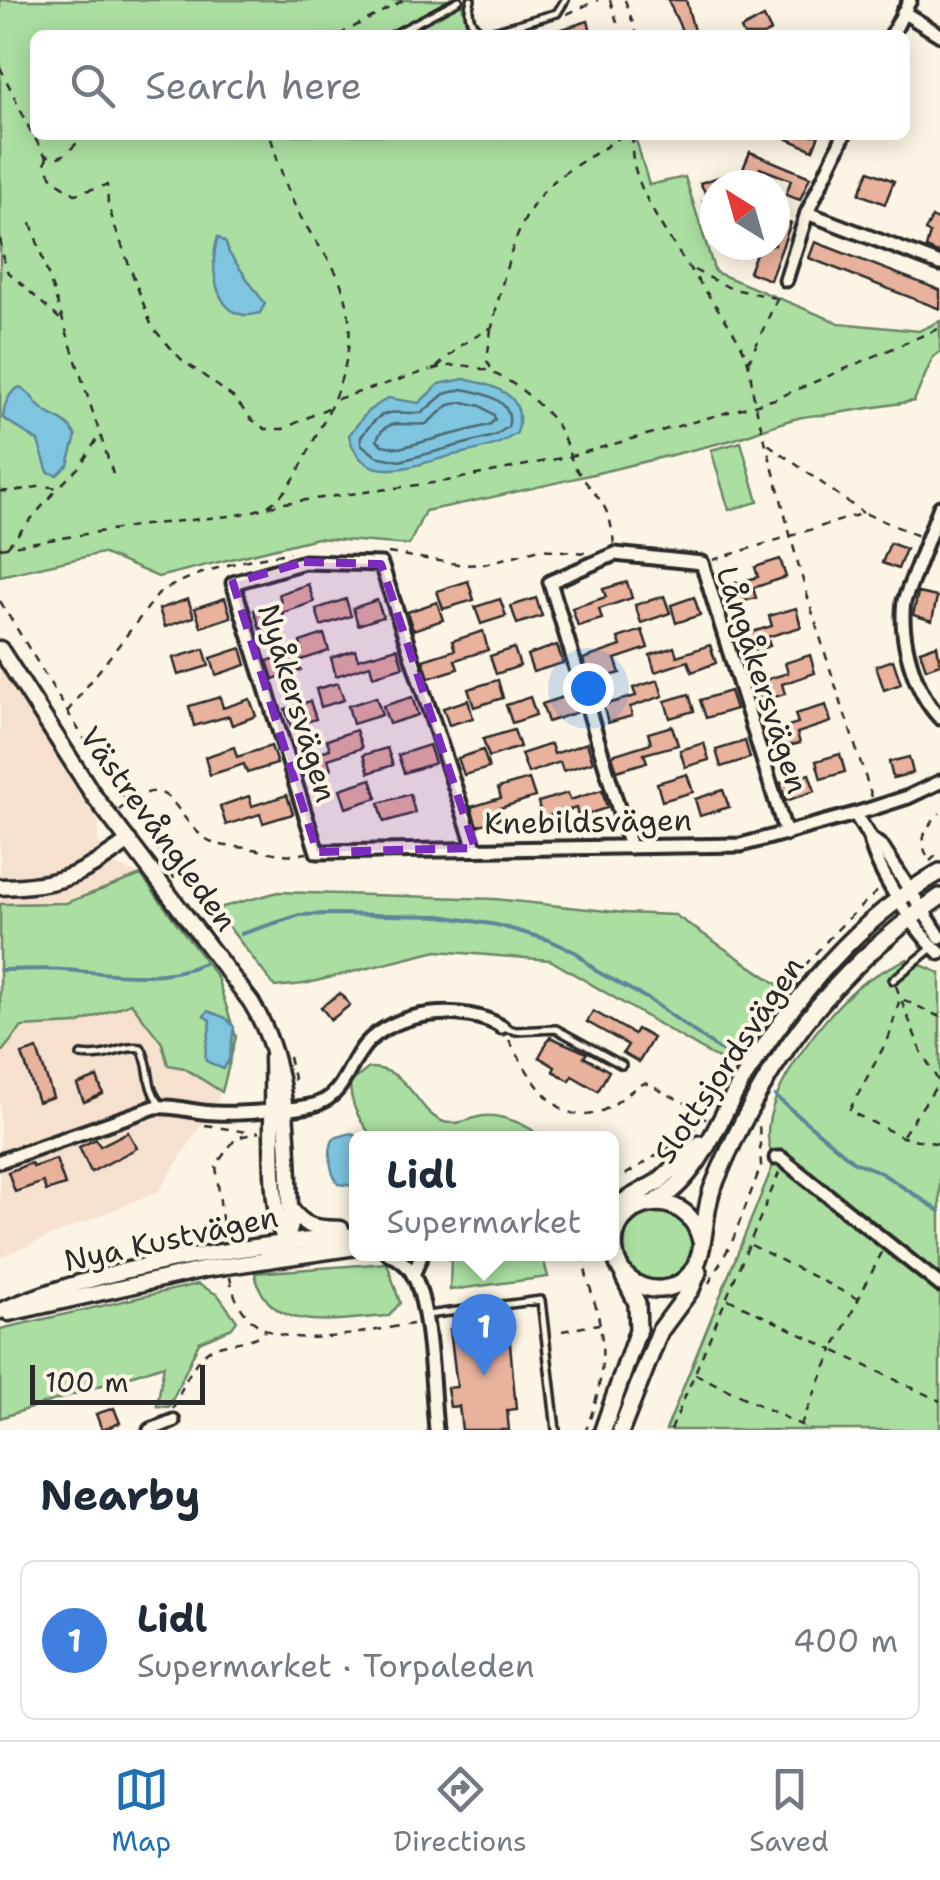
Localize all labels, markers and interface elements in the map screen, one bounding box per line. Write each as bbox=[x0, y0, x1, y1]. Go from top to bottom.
search box bbox=[30, 30, 910, 140]
icon: search bbox=[65, 58, 120, 113]
text: Search here bbox=[145, 60, 362, 111]
north arrow bbox=[700, 170, 790, 260]
street label: Långåkersvägen bbox=[706, 561, 819, 799]
street label: Nyåkersvägen bbox=[248, 599, 347, 807]
your location bbox=[563, 663, 614, 714]
street label: Västrevångleden bbox=[70, 718, 247, 939]
street label: Knebildsvägen bbox=[484, 799, 692, 844]
street label: Slottsjordsvägen bbox=[644, 948, 813, 1171]
popup bbox=[349, 1131, 619, 1261]
text: Lidl bbox=[387, 1149, 457, 1200]
street label: Nya Kustvägen bbox=[60, 1196, 282, 1281]
text: Supermarket bbox=[387, 1200, 581, 1243]
pin: 1 bbox=[452, 1294, 516, 1376]
scale bar bbox=[30, 1360, 205, 1404]
text: 100 m bbox=[45, 1363, 129, 1401]
text: Nearby bbox=[40, 1467, 200, 1523]
text: Lidl bbox=[137, 1593, 208, 1644]
text: 1 bbox=[67, 1619, 82, 1662]
text: 400 m bbox=[793, 1619, 898, 1662]
text: Supermarket · Torpaleden bbox=[137, 1644, 535, 1687]
tab: Map bbox=[111, 1762, 171, 1860]
tab: Directions bbox=[394, 1762, 527, 1860]
tab: Saved bbox=[749, 1762, 829, 1860]

